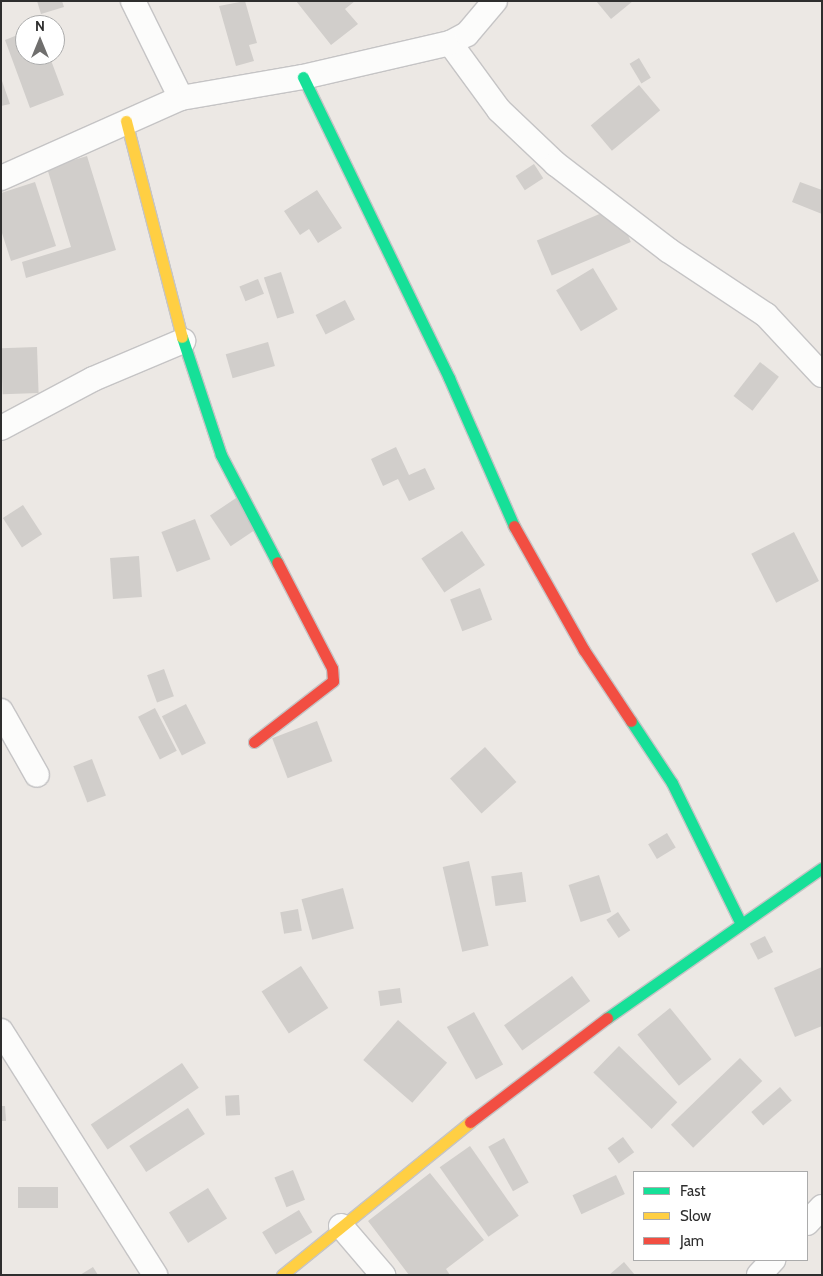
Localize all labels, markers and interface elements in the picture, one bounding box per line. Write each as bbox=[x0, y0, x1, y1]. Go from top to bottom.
north arrow bbox=[15, 15, 65, 65]
text: N bbox=[35, 17, 45, 35]
legend bbox=[633, 1171, 808, 1261]
text: Fast bbox=[680, 1182, 705, 1200]
text: Slow bbox=[680, 1207, 711, 1225]
text: Jam bbox=[680, 1232, 704, 1250]

